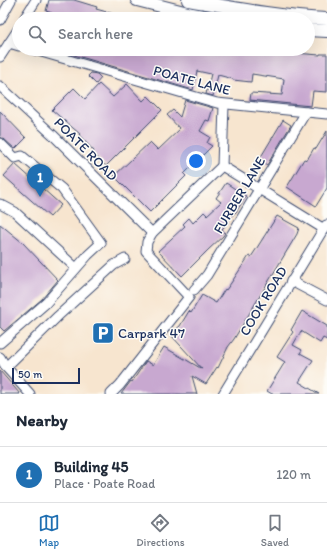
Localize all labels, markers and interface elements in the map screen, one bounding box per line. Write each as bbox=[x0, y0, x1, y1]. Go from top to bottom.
search box bbox=[12, 12, 315, 56]
icon: search bbox=[26, 23, 48, 45]
text: Search here bbox=[58, 25, 133, 43]
street label: POATE LANE bbox=[151, 62, 232, 99]
street label: POATE ROAD bbox=[50, 114, 121, 185]
your location bbox=[186, 151, 206, 171]
street label: FURBER LANE bbox=[210, 153, 269, 237]
pin: 1 bbox=[27, 164, 53, 197]
street label: COOK ROAD bbox=[236, 263, 291, 339]
parking icon: Carpark 47 bbox=[90, 320, 116, 346]
place label: Carpark 47 bbox=[118, 325, 185, 342]
scale bar bbox=[12, 366, 80, 385]
text: 50 m bbox=[18, 368, 42, 381]
text: Nearby bbox=[16, 410, 68, 430]
text: Building 45 bbox=[54, 458, 128, 476]
text: 1 bbox=[26, 467, 32, 482]
text: 120 m bbox=[276, 467, 311, 482]
text: Place · Poate Road bbox=[54, 476, 155, 491]
tab: Map bbox=[38, 512, 60, 549]
tab: Directions bbox=[136, 512, 185, 549]
tab: Saved bbox=[261, 512, 289, 549]

